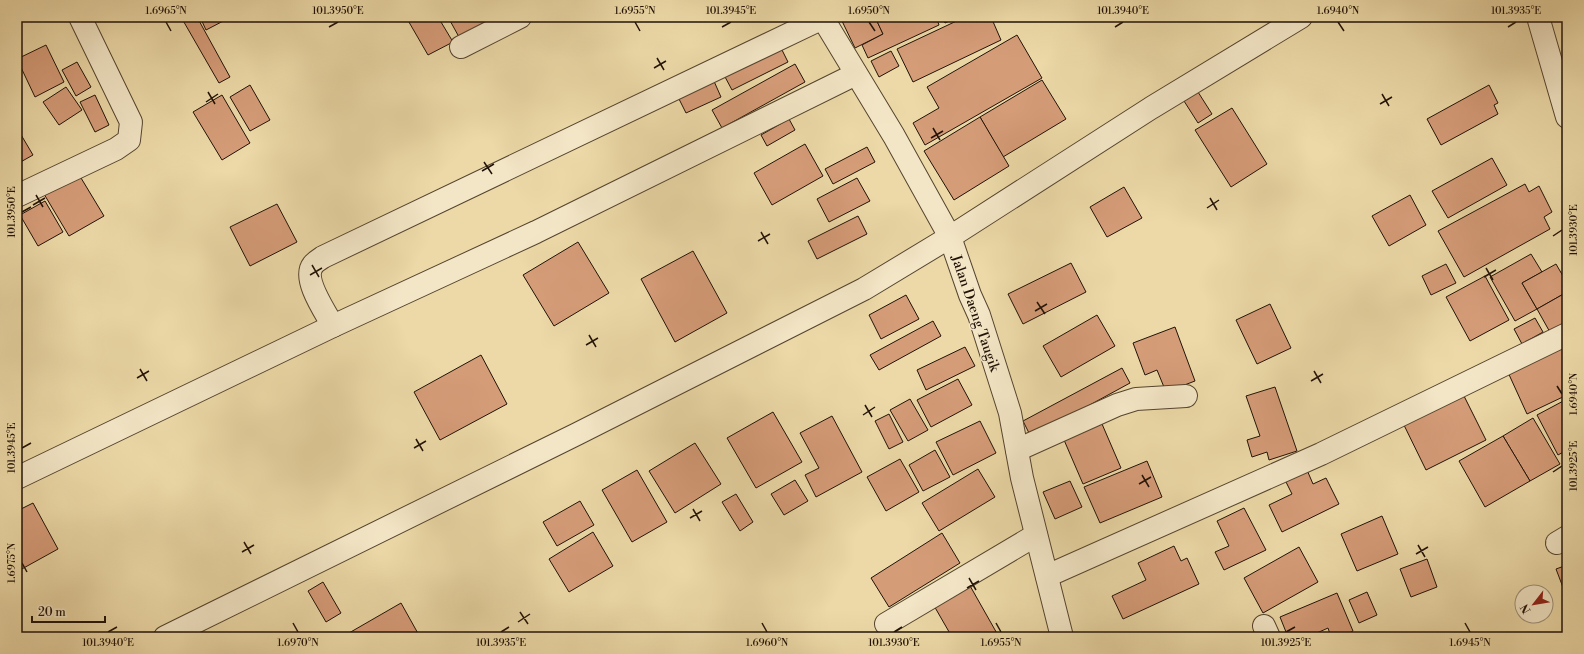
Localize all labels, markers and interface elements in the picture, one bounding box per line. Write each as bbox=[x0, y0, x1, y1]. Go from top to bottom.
text: 1.6965°N bbox=[145, 5, 187, 17]
text: 101.3950°E bbox=[312, 5, 364, 17]
text: 1.6955°N bbox=[615, 5, 656, 17]
text: 101.3945°E bbox=[706, 5, 756, 17]
text: 1.6950°N bbox=[848, 5, 891, 17]
text: 101.3940°E bbox=[1097, 5, 1149, 17]
text: 1.6940°N bbox=[1317, 5, 1360, 17]
text: 101.3935°E bbox=[1491, 5, 1541, 17]
text: 101.3950°E bbox=[6, 186, 18, 238]
text: 101.3930°E bbox=[1568, 204, 1580, 256]
street label: Jalan Daeng Taugik bbox=[946, 252, 1004, 375]
text: 1.6940°N bbox=[1568, 372, 1580, 415]
text: 101.3945°E bbox=[6, 423, 18, 473]
text: 101.3925°E bbox=[1568, 441, 1580, 491]
text: 1.6975°N bbox=[6, 542, 18, 583]
north arrow bbox=[1514, 584, 1554, 624]
scale bar bbox=[32, 598, 105, 624]
text: N bbox=[1518, 601, 1535, 616]
text: 20 m bbox=[38, 605, 66, 620]
text: 101.3940°E bbox=[82, 637, 134, 649]
text: 1.6970°N bbox=[277, 637, 319, 649]
text: 101.3935°E bbox=[476, 637, 526, 649]
text: 1.6960°N bbox=[746, 637, 789, 649]
text: 101.3930°E bbox=[868, 637, 920, 649]
text: 1.6955°N bbox=[981, 637, 1022, 649]
text: 101.3925°E bbox=[1261, 637, 1311, 649]
text: 1.6945°N bbox=[1449, 637, 1491, 649]

